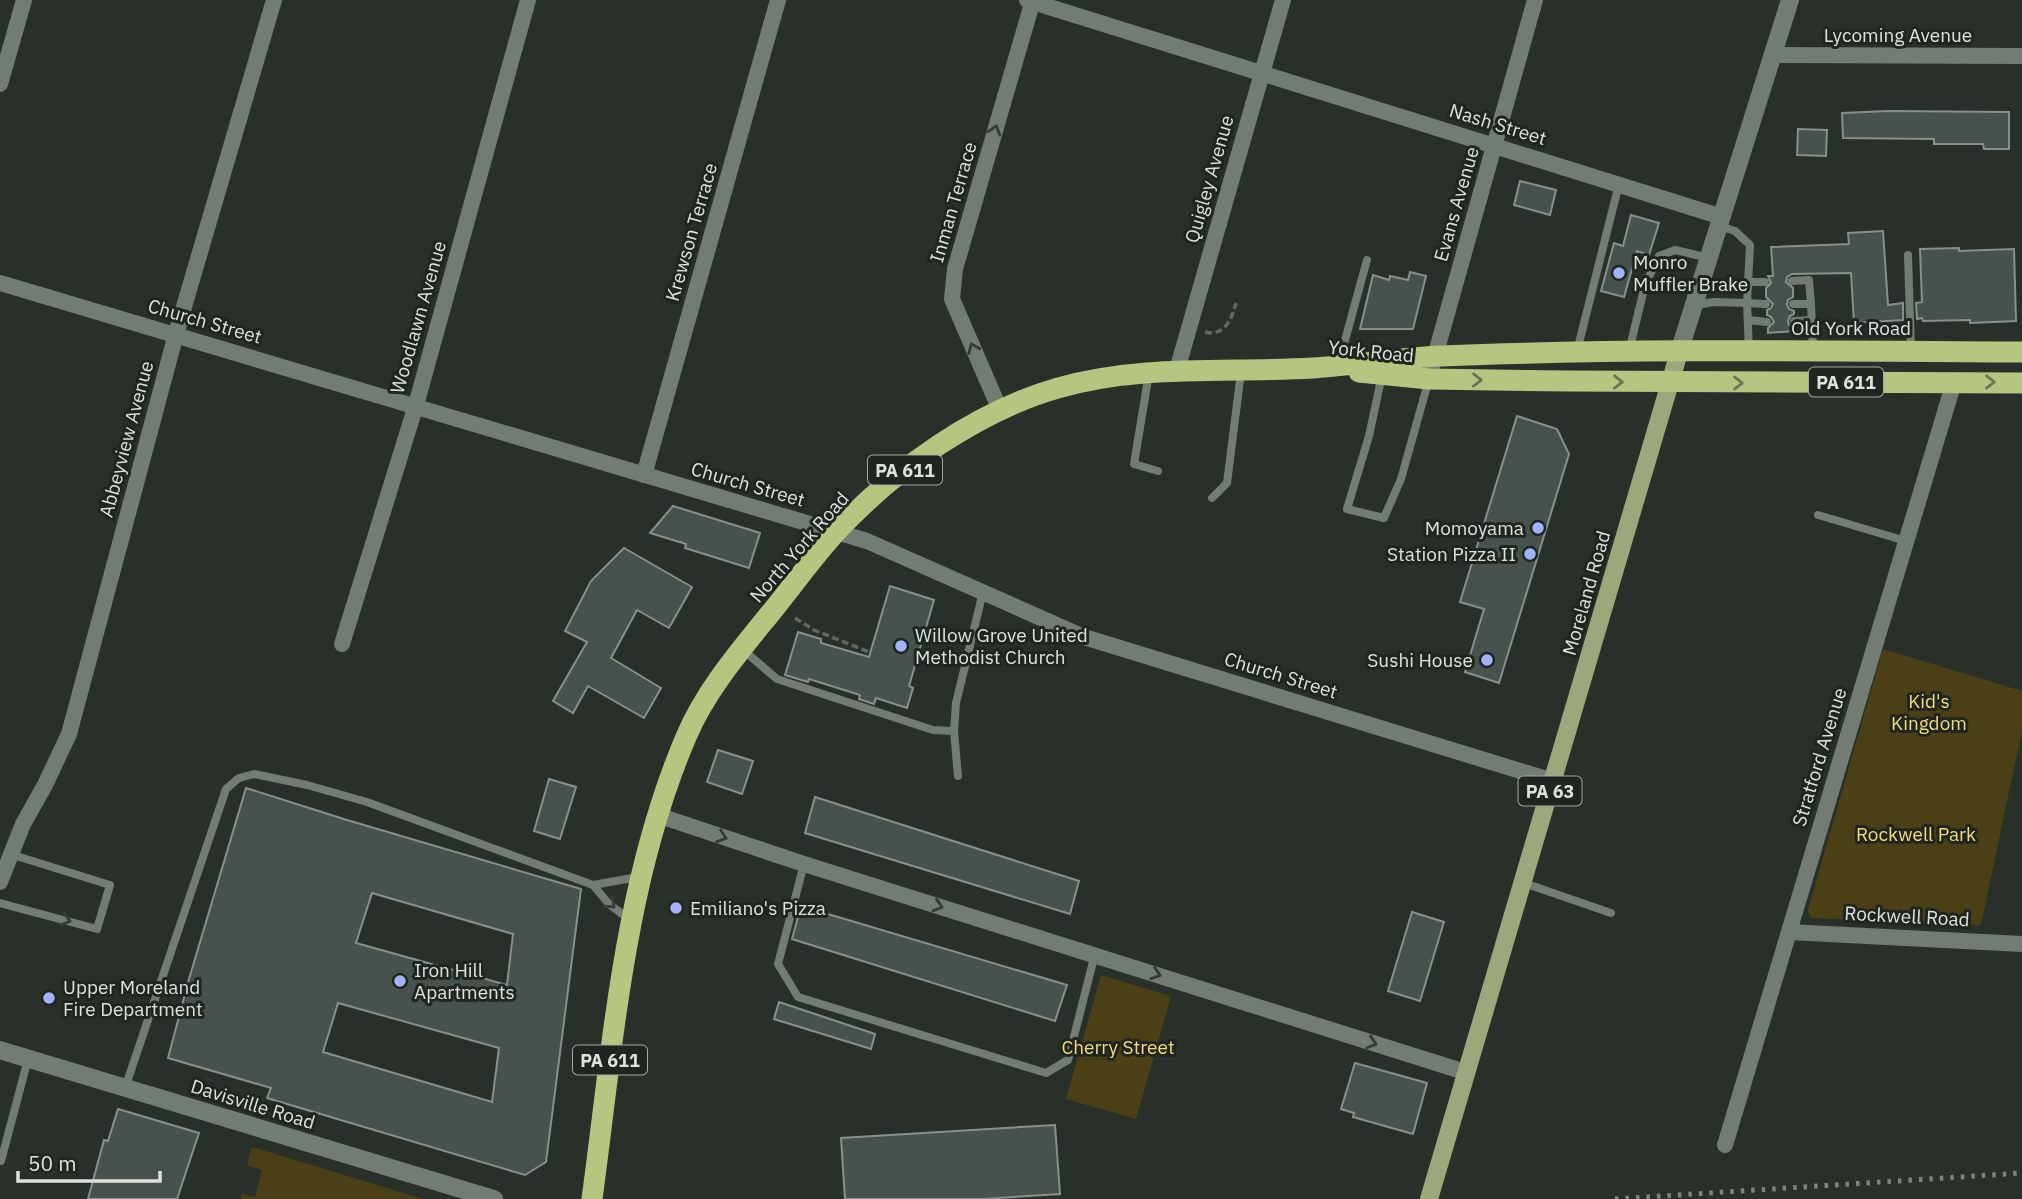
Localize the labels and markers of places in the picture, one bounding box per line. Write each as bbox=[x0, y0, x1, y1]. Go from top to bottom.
place label: Monro Muffler Brake bbox=[1633, 250, 1748, 296]
marker: Monro Muffler Brake bbox=[1611, 265, 1627, 281]
place label: Momoyama bbox=[1425, 516, 1524, 540]
marker: Momoyama bbox=[1530, 520, 1546, 536]
place label: Station Pizza II bbox=[1387, 542, 1516, 566]
marker: Station Pizza II bbox=[1522, 546, 1538, 562]
place label: Willow Grove United Methodist Church bbox=[915, 623, 1088, 669]
marker: Willow Grove United Methodist Church bbox=[893, 638, 909, 654]
place label: Sushi House bbox=[1367, 648, 1473, 672]
marker: Sushi House bbox=[1479, 652, 1495, 668]
place label: Emiliano's Pizza bbox=[690, 896, 826, 920]
marker: Emiliano's Pizza bbox=[668, 900, 684, 916]
place label: Iron Hill Apartments bbox=[414, 958, 515, 1004]
marker: Iron Hill Apartments bbox=[392, 973, 408, 989]
place label: Upper Moreland Fire Department bbox=[63, 975, 203, 1021]
marker: Upper Moreland Fire Department bbox=[41, 990, 57, 1006]

